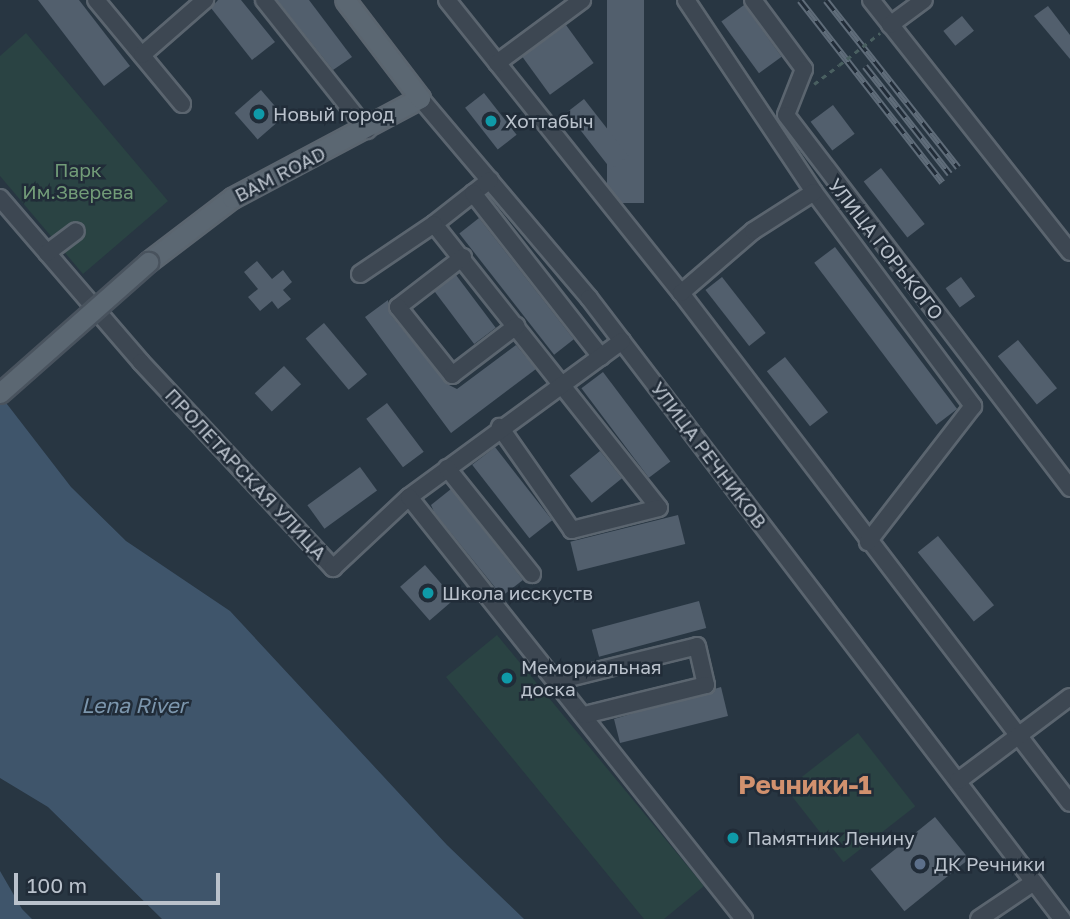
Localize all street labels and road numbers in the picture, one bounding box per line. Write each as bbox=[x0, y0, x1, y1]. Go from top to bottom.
street label: BAM ROAD bbox=[231, 141, 329, 207]
street label: УЛИЦА ГОРЬКОГО bbox=[824, 174, 948, 324]
street label: УЛИЦА РЕЧНИКОВ bbox=[646, 377, 772, 533]
street label: ПРОЛЕТАРСКАЯ УЛИЦА bbox=[161, 384, 331, 564]

